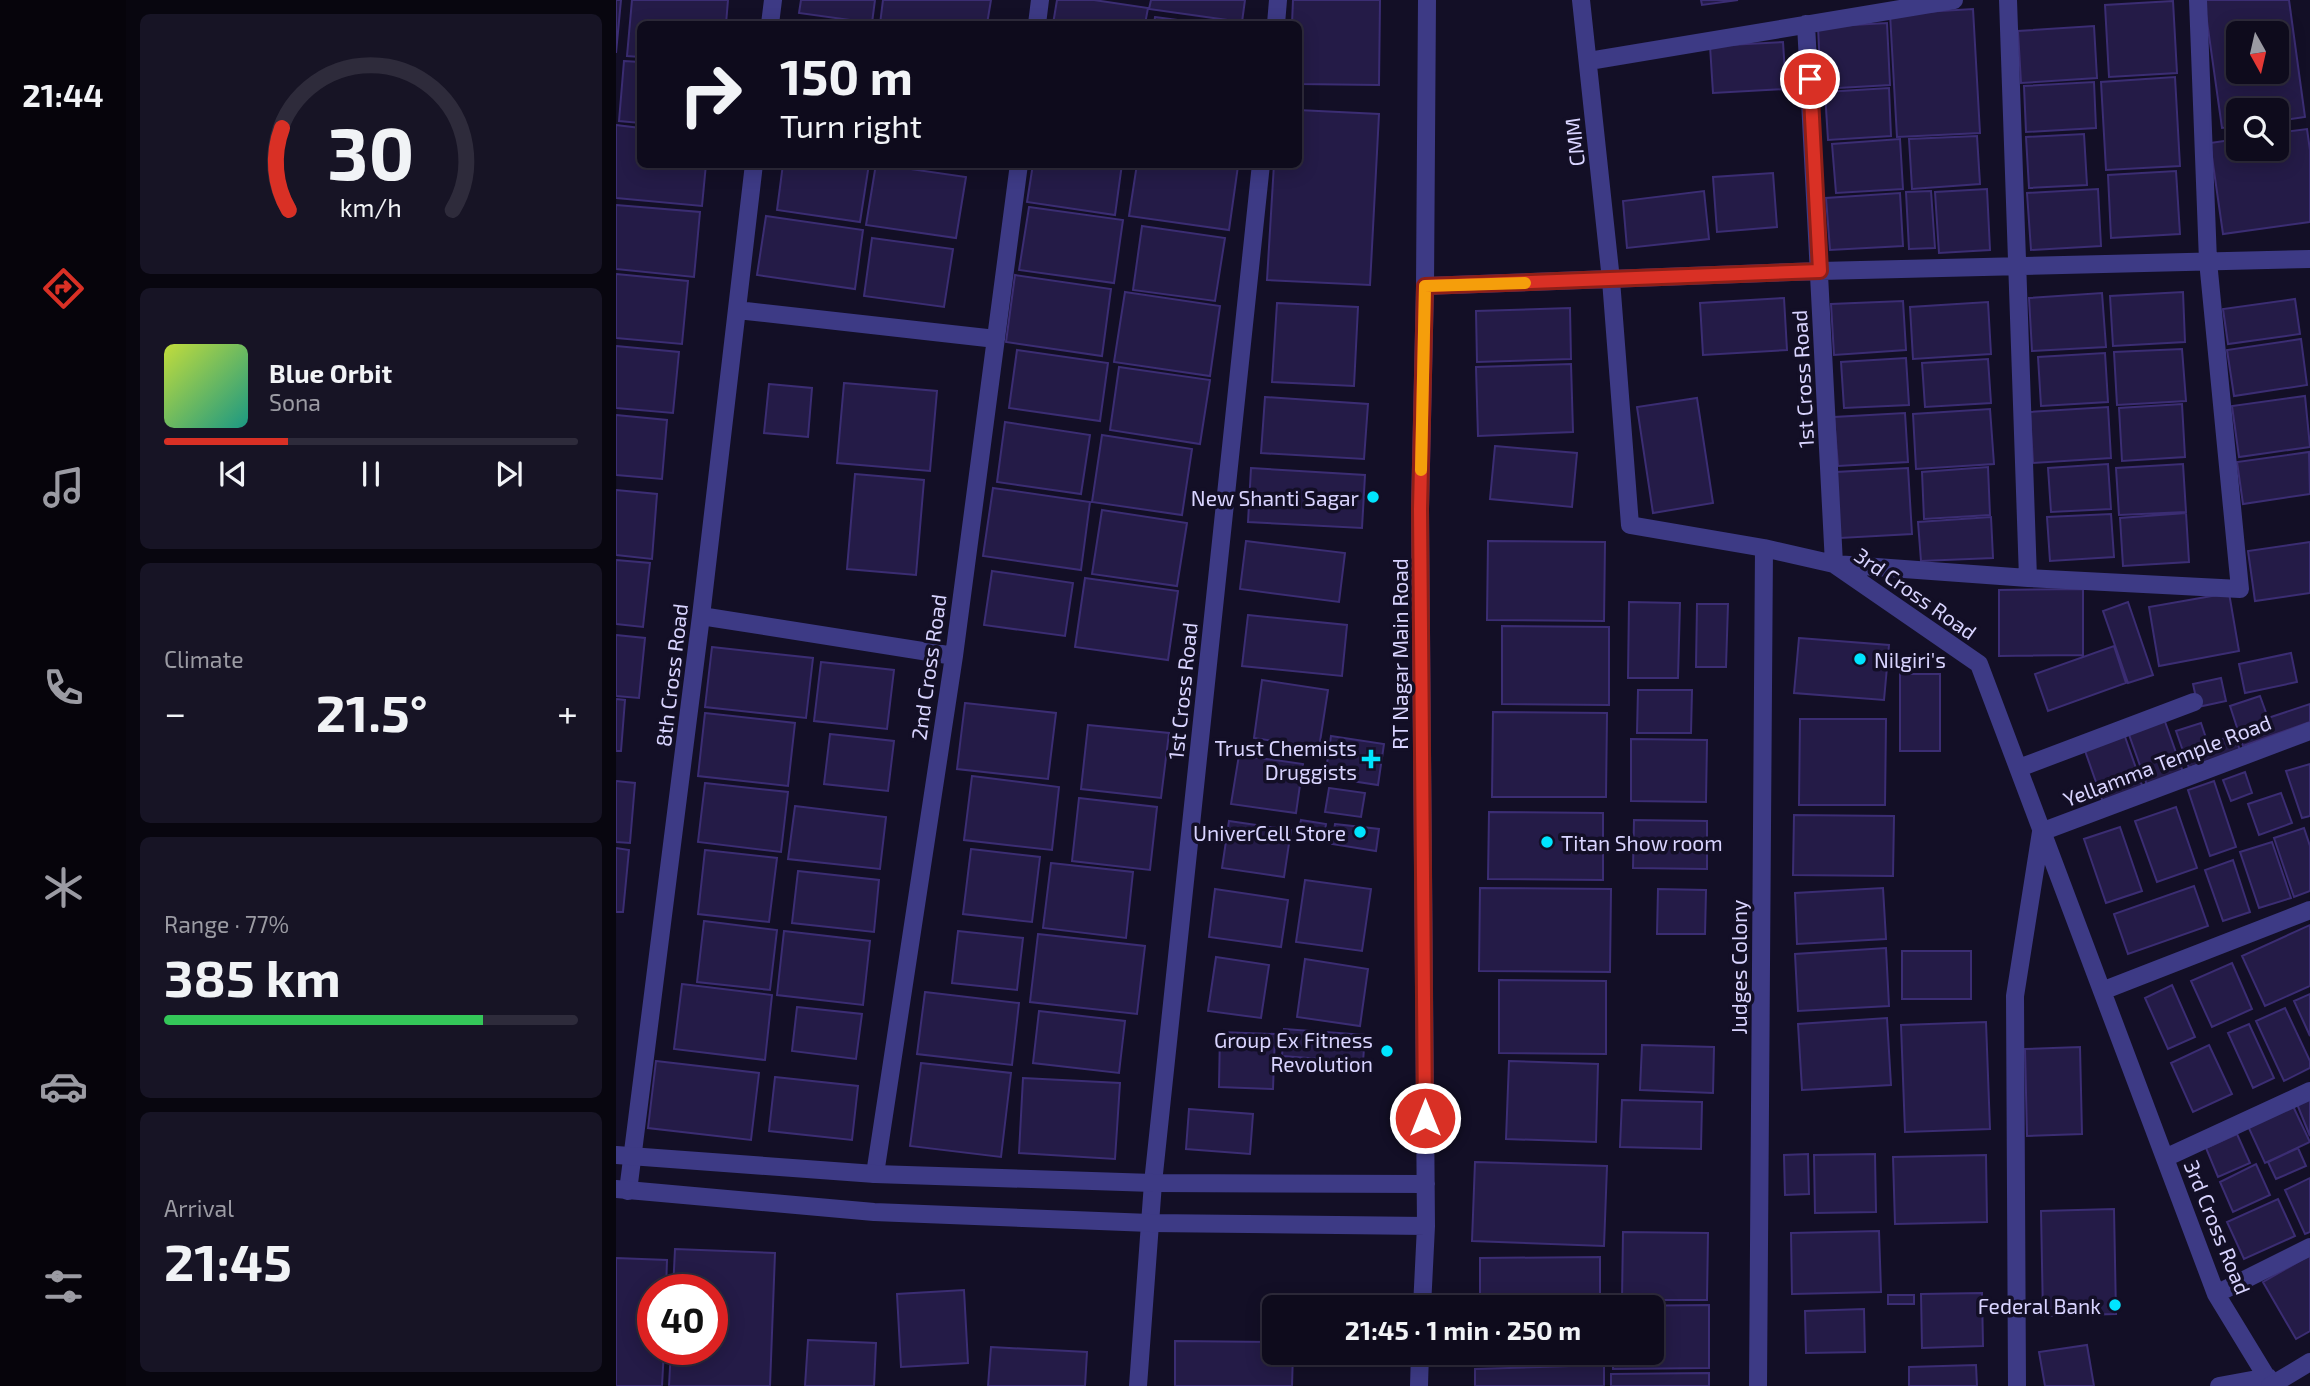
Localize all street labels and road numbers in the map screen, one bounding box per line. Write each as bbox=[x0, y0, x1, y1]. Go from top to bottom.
street label: CMM bbox=[1559, 116, 1589, 168]
street label: 1st Cross Road bbox=[1786, 309, 1818, 449]
street label: 3rd Cross Road bbox=[1850, 542, 1982, 644]
street label: RT Nagar Main Road bbox=[1387, 558, 1412, 750]
street label: 2nd Cross Road bbox=[905, 592, 951, 742]
street label: 8th Cross Road bbox=[650, 602, 692, 748]
street label: 1st Cross Road bbox=[1162, 621, 1202, 761]
street label: Yellamma Temple Road bbox=[2060, 709, 2274, 811]
street label: Judges Colony bbox=[1726, 900, 1751, 1034]
street label: 3rd Cross Road bbox=[2180, 1156, 2256, 1298]

